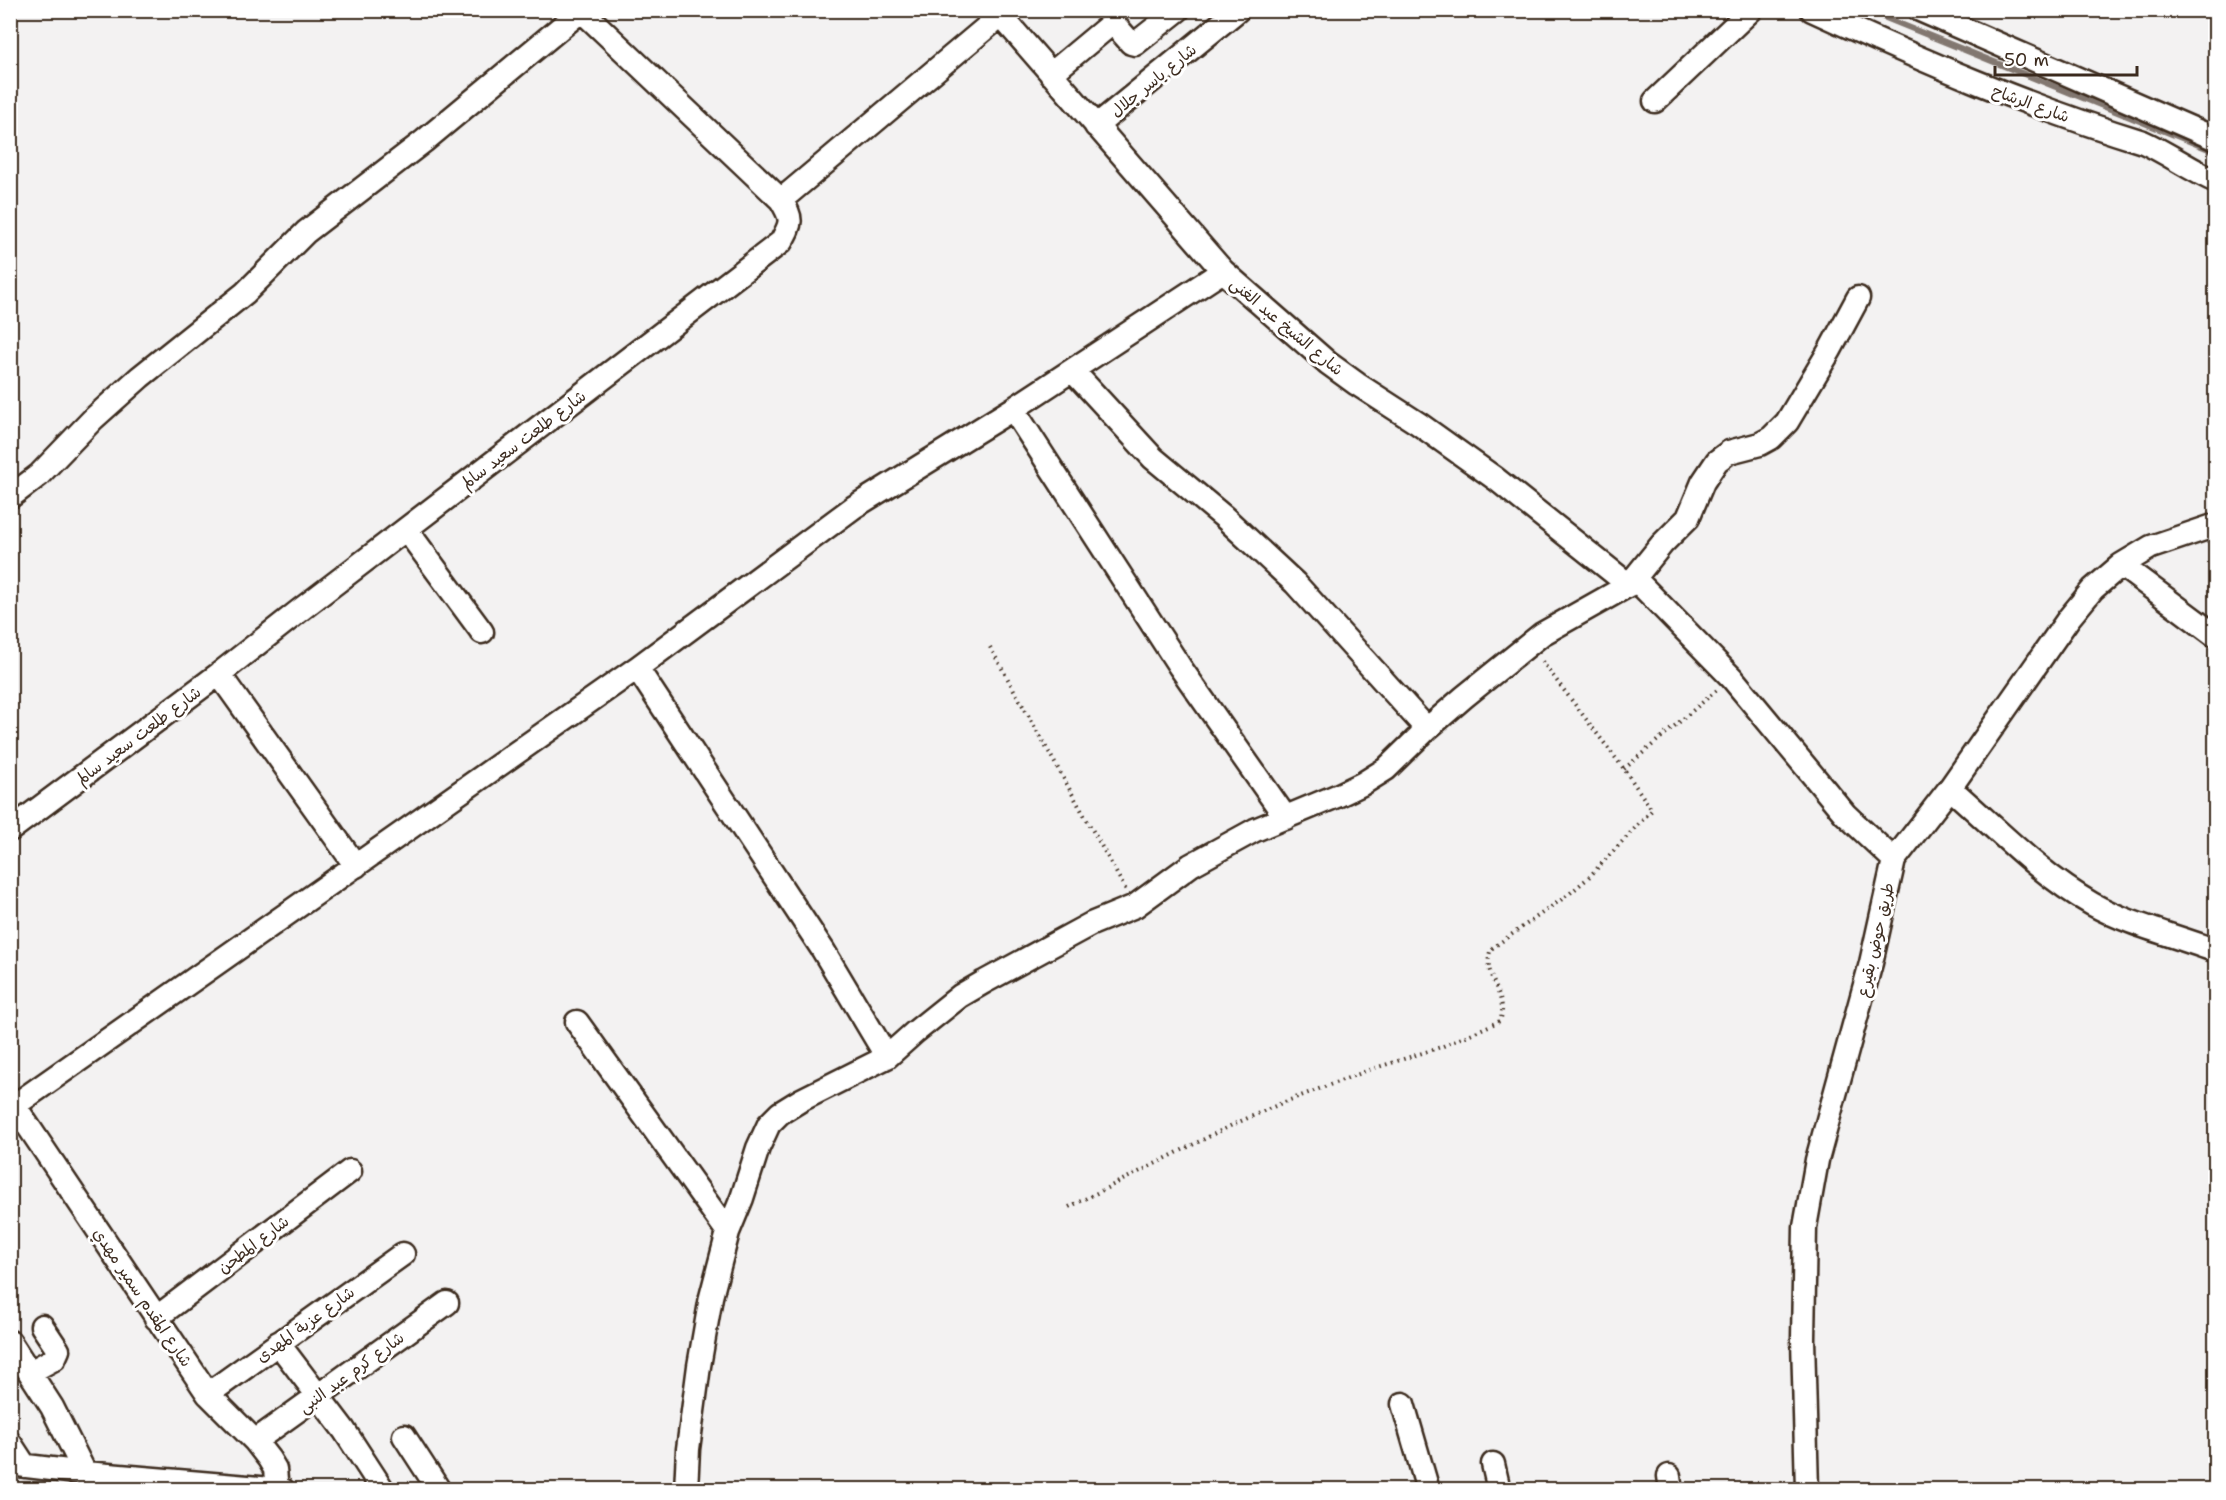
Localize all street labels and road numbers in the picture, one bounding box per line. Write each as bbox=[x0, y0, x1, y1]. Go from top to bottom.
street label: شارع ياسر جلال bbox=[1106, 39, 1201, 122]
street label: شارع الرشاح bbox=[1989, 80, 2072, 128]
street label: شارع الشيخ عبد الغنى bbox=[1225, 273, 1348, 381]
street label: شارع طلعت سعيد سالم bbox=[457, 385, 591, 495]
street label: شارع طلعت سعيد سالم bbox=[72, 681, 206, 791]
street label: طريق حوض بقيرع bbox=[1852, 881, 1900, 1000]
street label: شارع المطحن bbox=[213, 1211, 294, 1279]
street label: شارع المقدم سمير مهدي bbox=[87, 1224, 197, 1372]
street label: شارع عزبة المهدى bbox=[252, 1282, 359, 1368]
street label: شارع كرم عبد النبى bbox=[294, 1327, 409, 1419]

